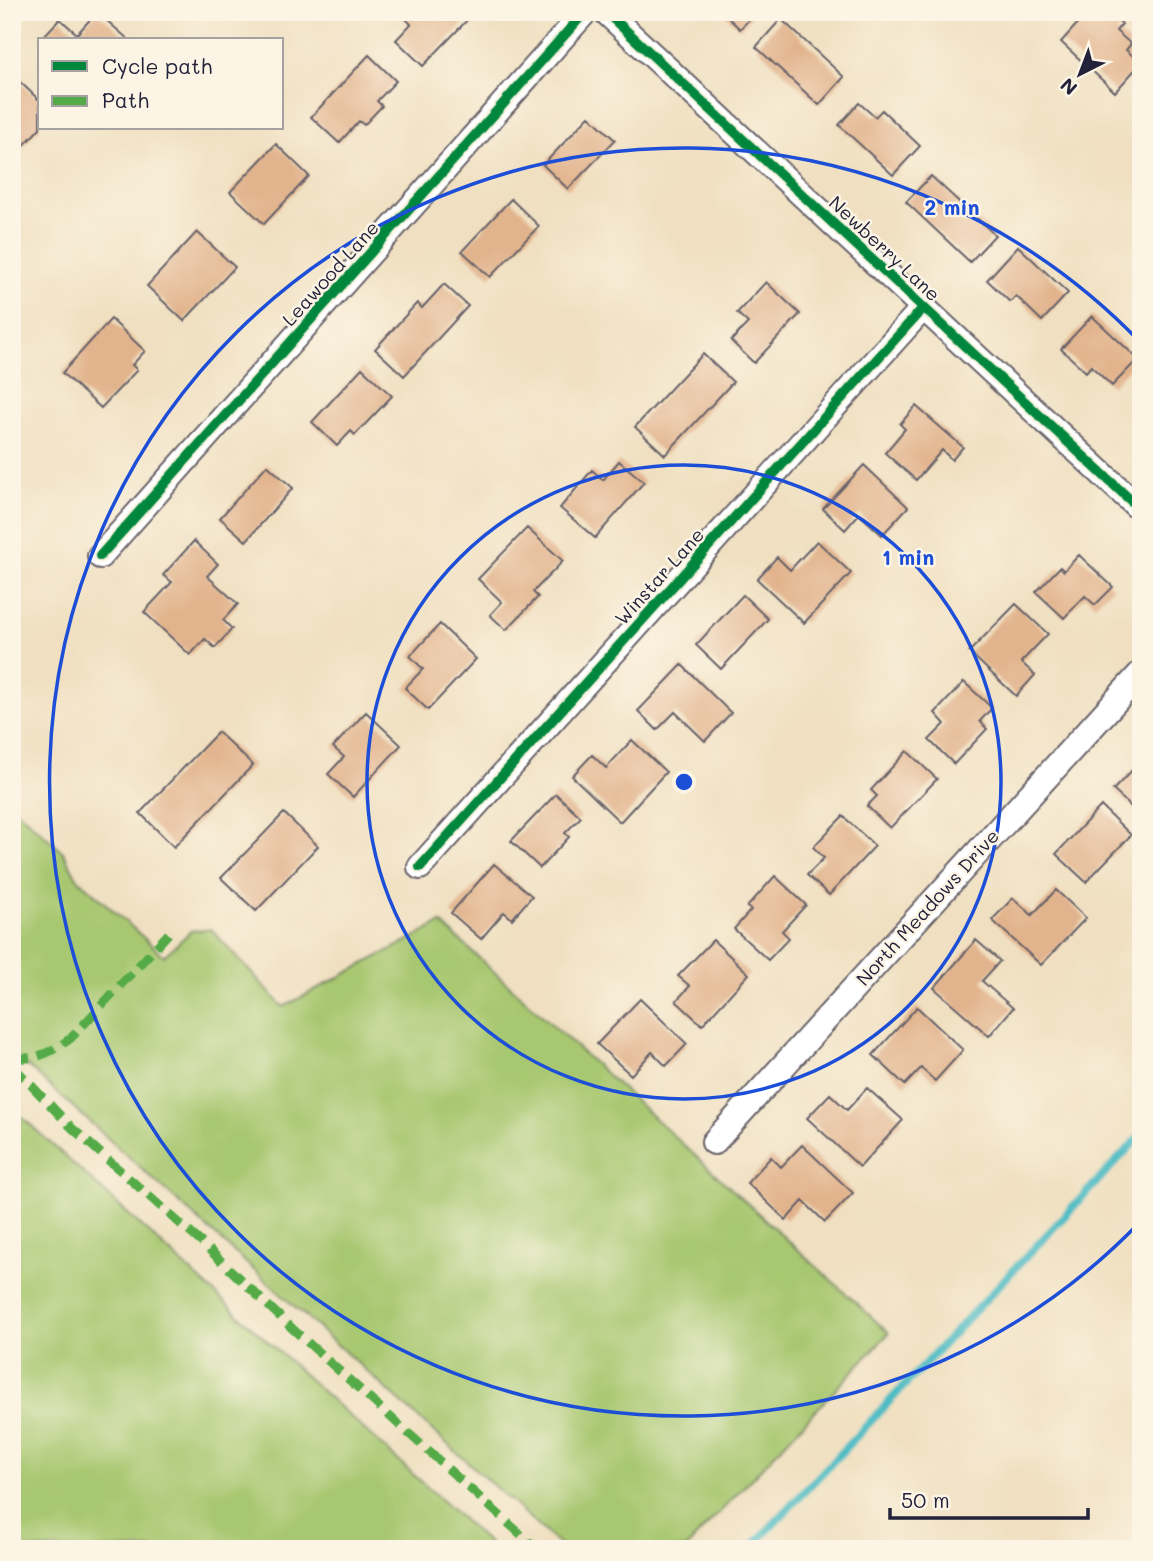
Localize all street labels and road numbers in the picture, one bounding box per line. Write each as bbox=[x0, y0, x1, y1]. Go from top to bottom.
street label: Newberry Lane bbox=[824, 190, 946, 306]
street label: Leawood Lane bbox=[276, 215, 384, 331]
street label: Winstar Lane bbox=[609, 522, 709, 630]
street label: North Meadows Drive bbox=[850, 823, 1004, 991]

